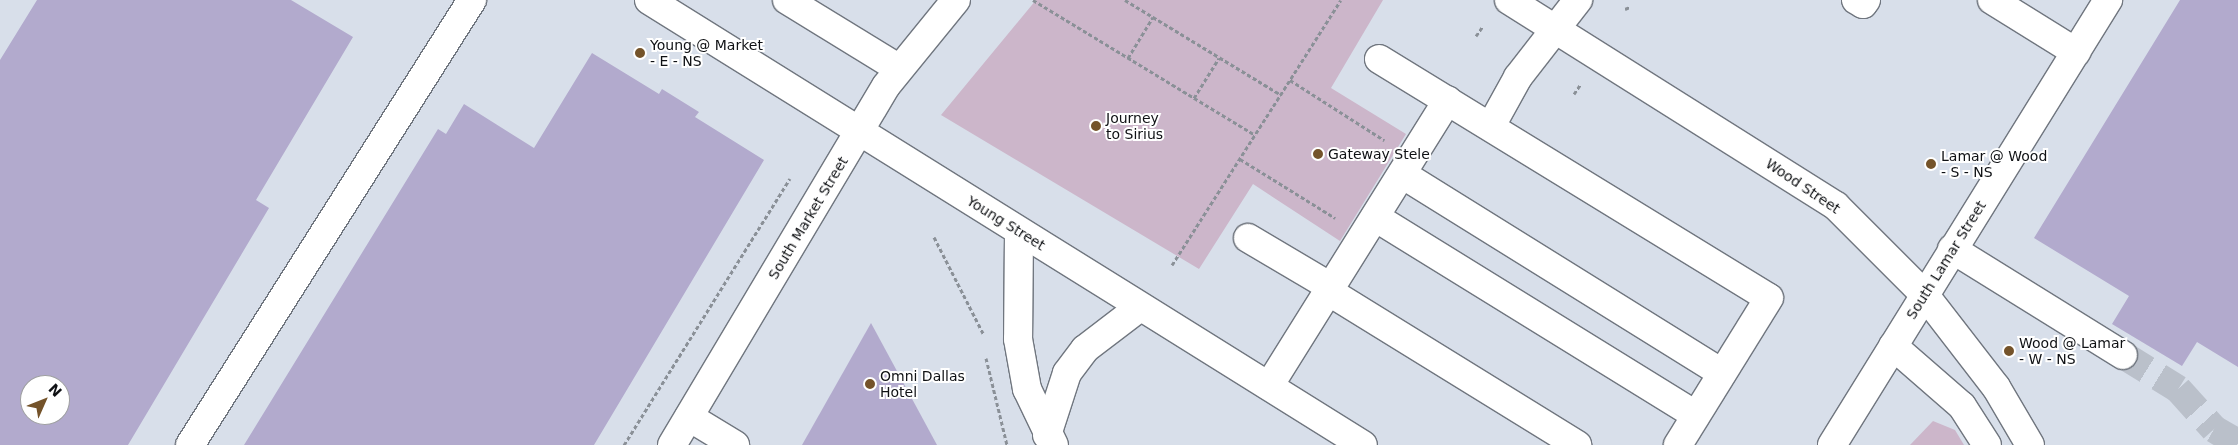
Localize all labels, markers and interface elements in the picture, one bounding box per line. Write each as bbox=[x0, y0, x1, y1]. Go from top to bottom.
place label: Young @ Market - E - NS bbox=[650, 37, 763, 70]
marker: Young @ Market - E - NS bbox=[634, 47, 646, 59]
place label: Journey to Sirius bbox=[1106, 110, 1163, 142]
marker: Journey to Sirius bbox=[1090, 120, 1102, 132]
place label: Gateway Stele bbox=[1328, 146, 1430, 162]
marker: Gateway Stele bbox=[1312, 148, 1324, 160]
place label: Lamar @ Wood - S - NS bbox=[1941, 148, 2047, 180]
street label: South Market Street bbox=[765, 154, 851, 282]
street label: Wood Street bbox=[1763, 155, 1843, 217]
marker: Lamar @ Wood - S - NS bbox=[1925, 158, 1937, 170]
street label: Young Street bbox=[964, 192, 1048, 254]
street label: South Lamar Street bbox=[1903, 198, 1989, 322]
place label: Wood @ Lamar - W - NS bbox=[2019, 335, 2125, 368]
marker: Wood @ Lamar - W - NS bbox=[2003, 345, 2015, 357]
place label: Omni Dallas Hotel bbox=[880, 368, 965, 401]
north arrow bbox=[20, 375, 70, 425]
marker: Omni Dallas Hotel bbox=[864, 378, 876, 390]
text: N bbox=[45, 381, 65, 400]

